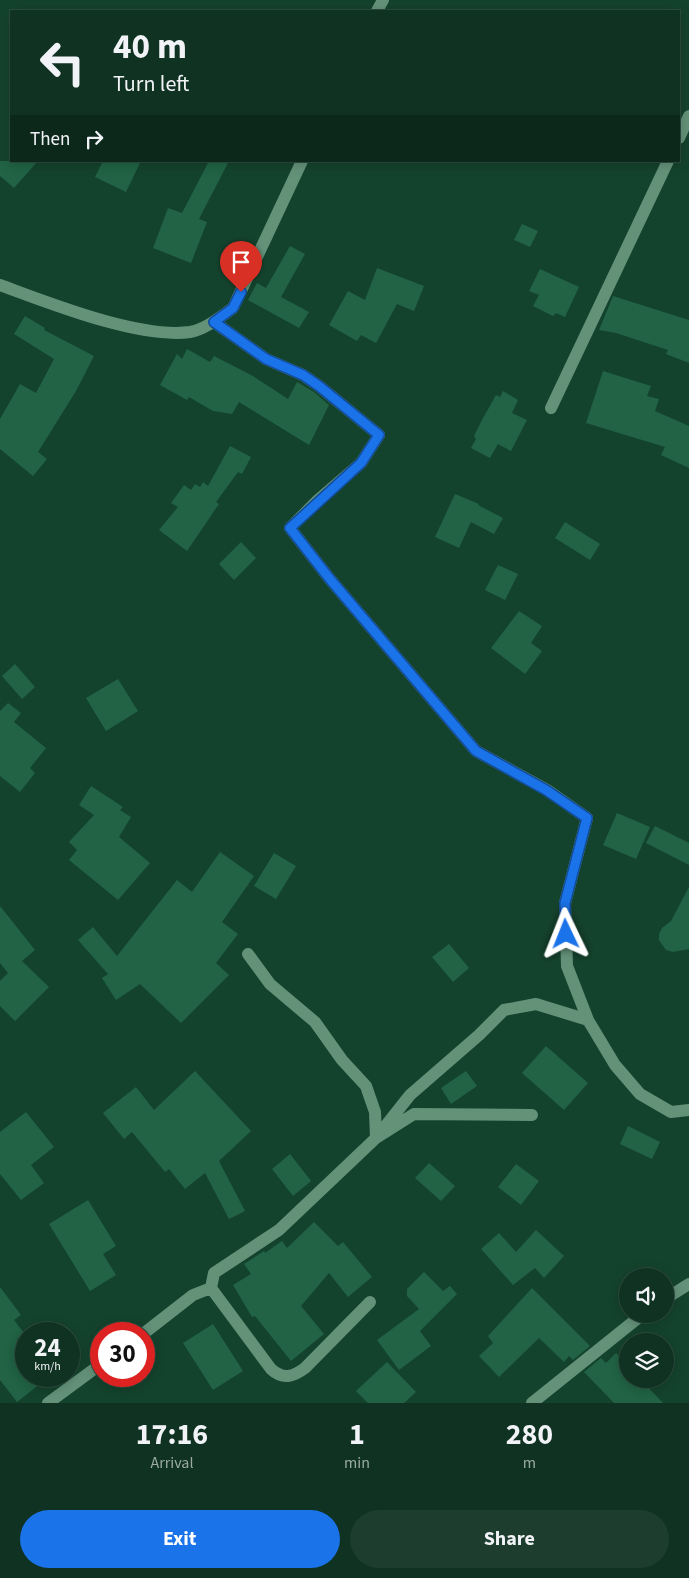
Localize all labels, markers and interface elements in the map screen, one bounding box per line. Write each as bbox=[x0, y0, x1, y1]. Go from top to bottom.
text: 40 m bbox=[113, 22, 187, 72]
icon: left bbox=[30, 30, 95, 95]
text: Turn left bbox=[113, 68, 189, 100]
icon: right bbox=[80, 125, 108, 153]
text: Then bbox=[30, 126, 70, 153]
pin bbox=[220, 241, 262, 292]
icon: arrive bbox=[227, 248, 255, 276]
position arrow bbox=[539, 907, 591, 959]
map controls bbox=[619, 1268, 674, 1388]
button: sound bbox=[619, 1268, 674, 1323]
speed limit sign: 30 bbox=[90, 1322, 155, 1387]
text: 24 bbox=[34, 1330, 61, 1366]
button: layers bbox=[619, 1333, 674, 1388]
text: km/h bbox=[34, 1358, 61, 1375]
text: 17:16 bbox=[136, 1413, 208, 1456]
text: 1 bbox=[349, 1413, 365, 1456]
text: 280 bbox=[506, 1413, 553, 1456]
text: Arrival bbox=[150, 1452, 193, 1474]
text: min bbox=[344, 1452, 370, 1474]
text: m bbox=[523, 1452, 536, 1474]
button: Exit bbox=[20, 1510, 340, 1568]
button: Share bbox=[350, 1510, 669, 1568]

